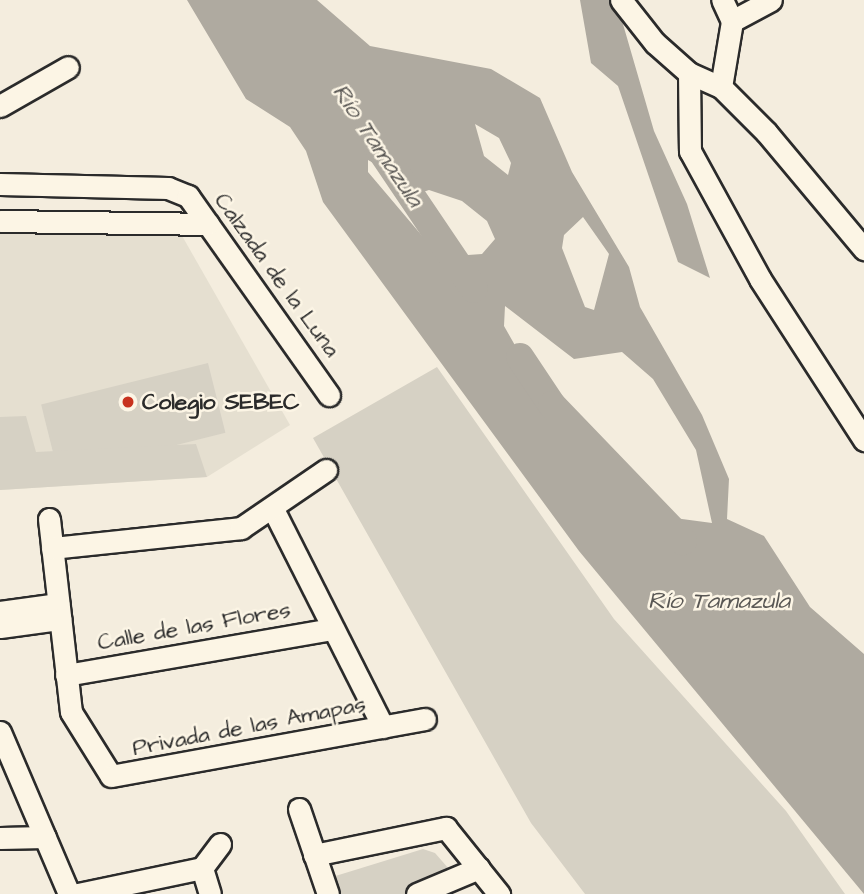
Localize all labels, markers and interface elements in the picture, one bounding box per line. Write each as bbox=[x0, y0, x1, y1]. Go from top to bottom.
water label: Río Tamazula bbox=[325, 79, 429, 213]
street label: Calzada de la Luna bbox=[208, 188, 346, 362]
place label: Colegio SEBEC bbox=[142, 388, 299, 416]
marker: Colegio SEBEC bbox=[120, 394, 136, 410]
water label: Río Tamazula bbox=[648, 588, 790, 616]
street label: Calle de las Flores bbox=[95, 595, 293, 657]
street label: Privada de las Amapas bbox=[130, 690, 368, 762]

